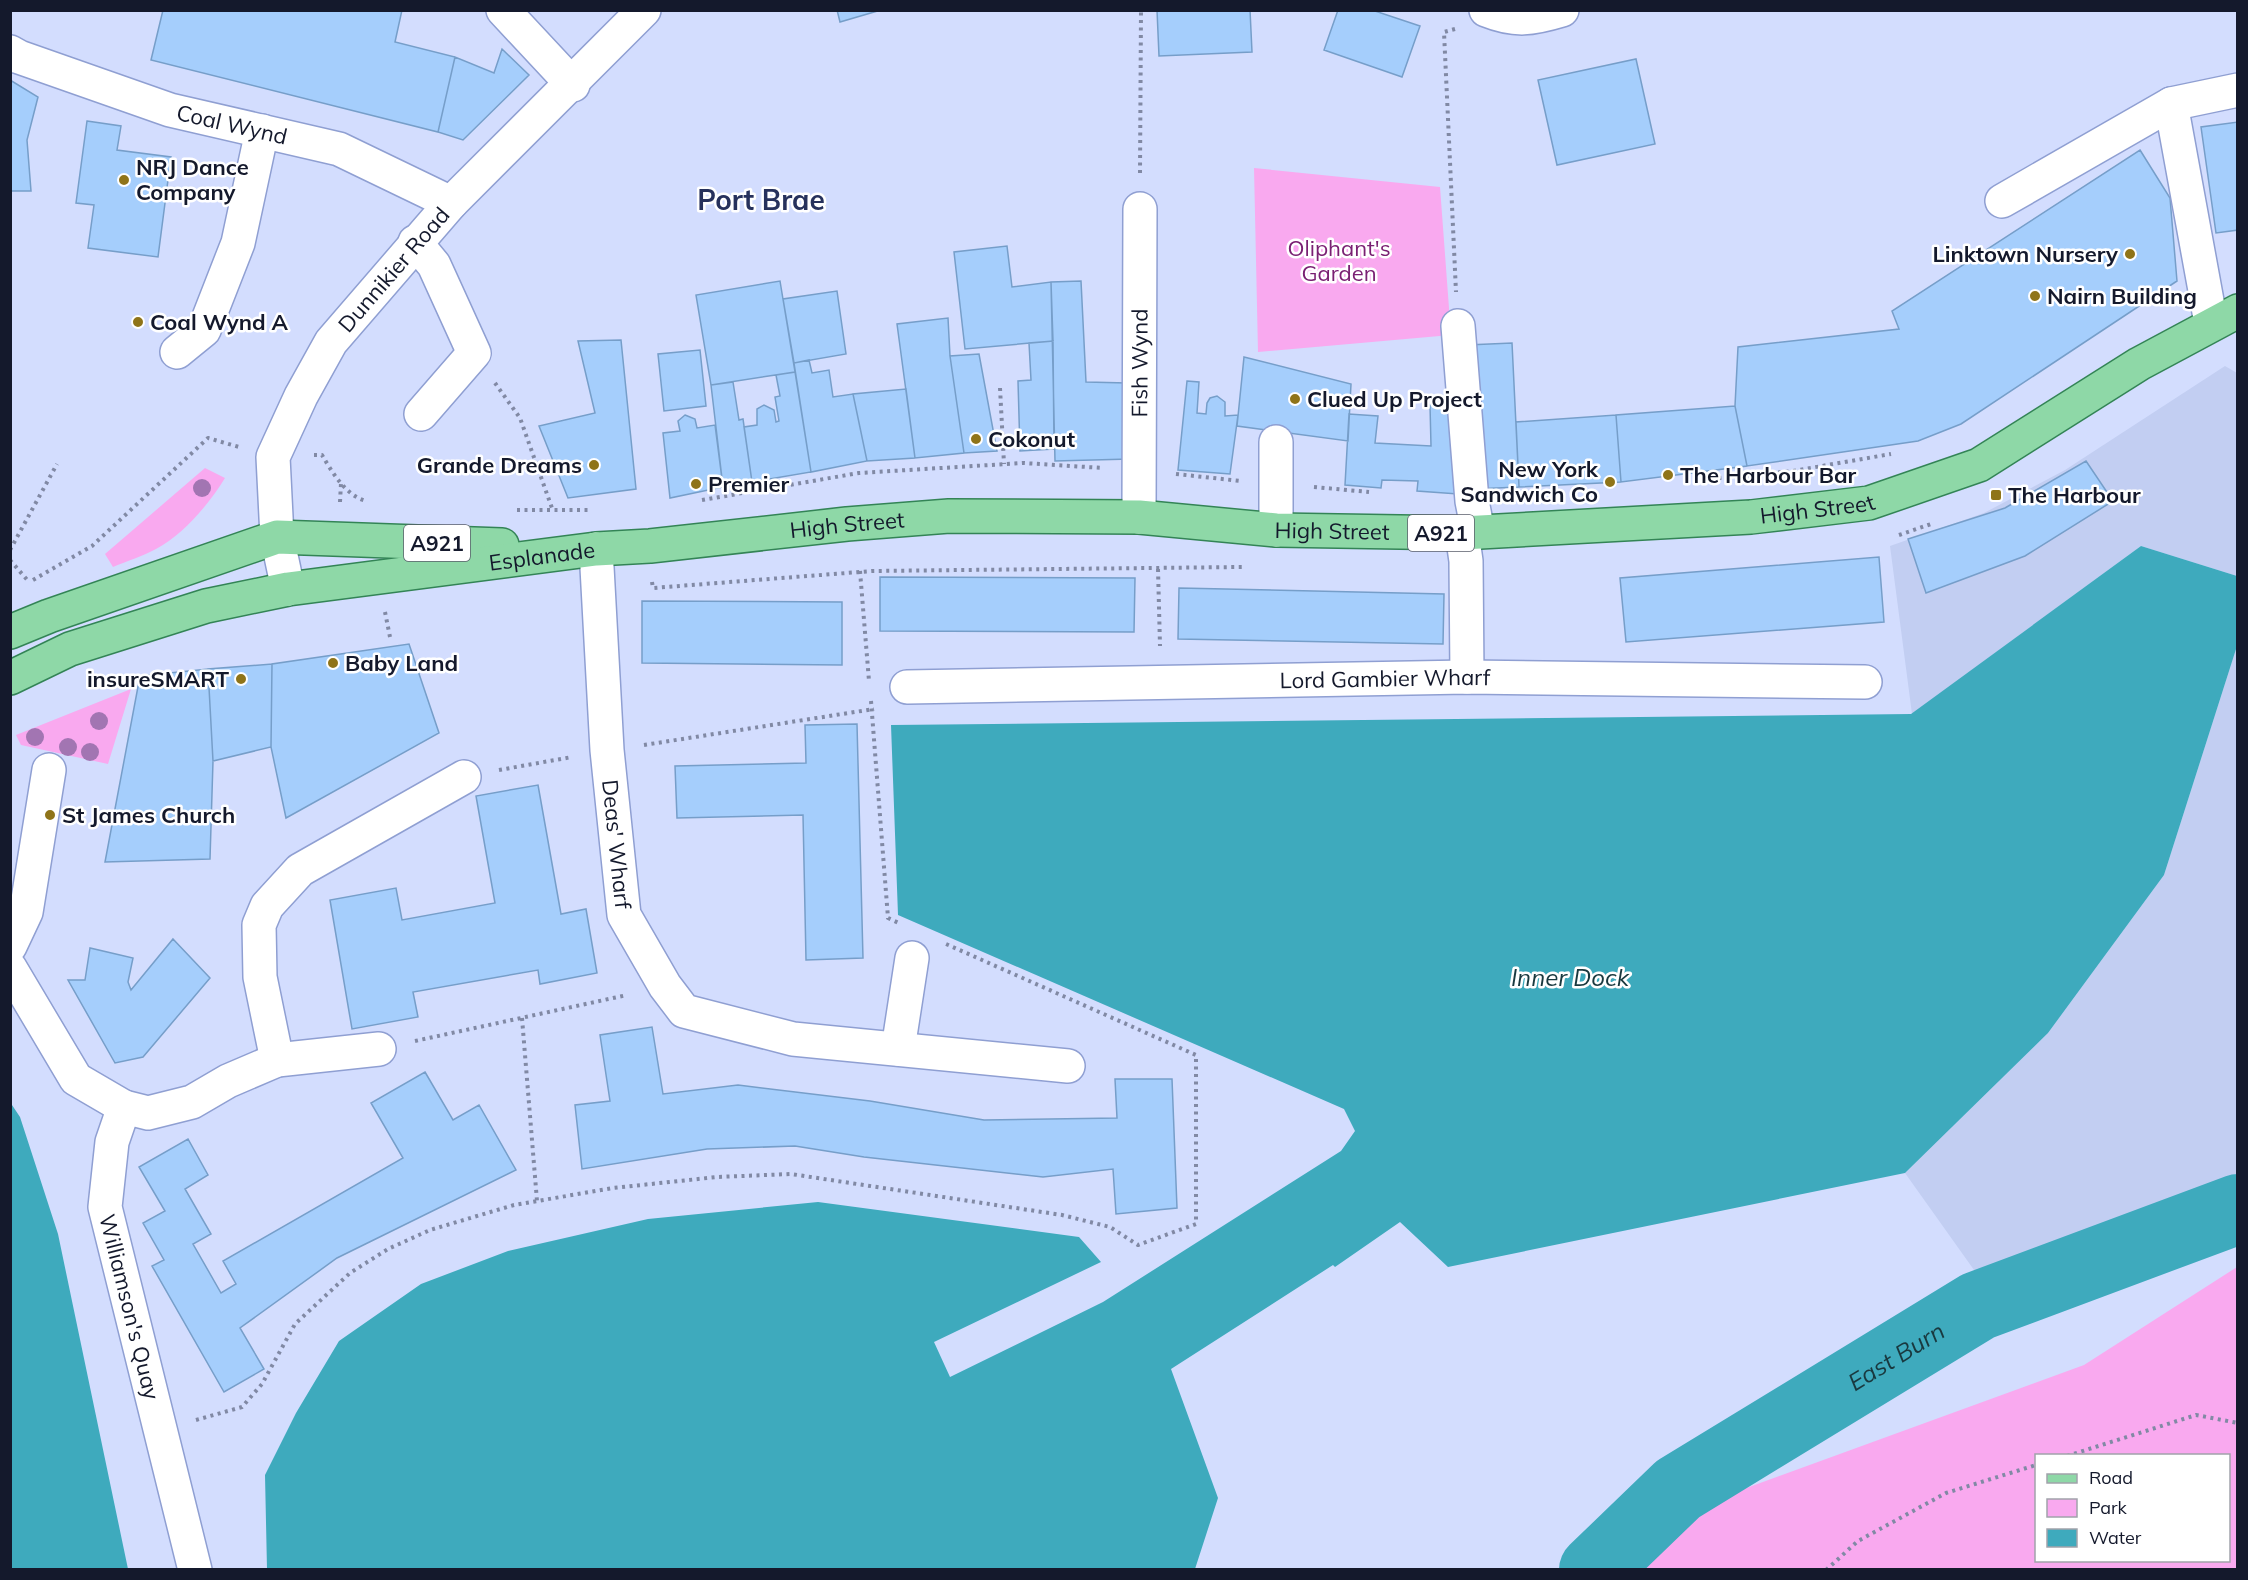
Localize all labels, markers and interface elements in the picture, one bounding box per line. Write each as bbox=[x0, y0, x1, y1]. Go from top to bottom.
street label: Coal Wynd bbox=[174, 98, 290, 151]
place label: NRJ Dance Company bbox=[136, 153, 249, 206]
marker: NRJ Dance Company bbox=[117, 173, 131, 187]
district label: Port Brae bbox=[697, 182, 825, 217]
street label: Dunnikier Road bbox=[332, 201, 455, 338]
park label: Oliphant's Garden bbox=[1287, 234, 1391, 287]
place label: Linktown Nursery bbox=[1933, 240, 2118, 268]
marker: Linktown Nursery bbox=[2123, 247, 2137, 261]
place label: Nairn Building bbox=[2047, 282, 2197, 310]
marker: Nairn Building bbox=[2028, 289, 2042, 303]
place label: Coal Wynd A bbox=[150, 308, 289, 336]
street label: Fish Wynd bbox=[1125, 309, 1154, 417]
marker: Coal Wynd A bbox=[131, 315, 145, 329]
place label: Clued Up Project bbox=[1307, 385, 1482, 413]
marker: Clued Up Project bbox=[1288, 392, 1302, 406]
place label: Cokonut bbox=[988, 425, 1075, 453]
marker: Cokonut bbox=[969, 432, 983, 446]
place label: Grande Dreams bbox=[417, 451, 582, 479]
place label: New York Sandwich Co bbox=[1460, 455, 1599, 508]
marker: Grande Dreams bbox=[587, 458, 601, 472]
place label: The Harbour Bar bbox=[1680, 461, 1857, 489]
marker: The Harbour Bar bbox=[1661, 468, 1675, 482]
place label: Premier bbox=[708, 470, 790, 498]
marker: New York Sandwich Co bbox=[1603, 475, 1617, 489]
marker: Premier bbox=[689, 477, 703, 491]
place label: The Harbour bbox=[2008, 481, 2141, 509]
street label: High Street bbox=[1759, 488, 1879, 530]
marker: The Harbour bbox=[1989, 488, 2003, 502]
street label: High Street bbox=[788, 506, 906, 544]
road number: A921 bbox=[1408, 515, 1474, 551]
street label: High Street bbox=[1274, 516, 1390, 546]
road number: A921 bbox=[404, 525, 470, 561]
street label: Esplanade bbox=[487, 535, 597, 577]
place label: Baby Land bbox=[345, 649, 458, 677]
marker: Baby Land bbox=[326, 656, 340, 670]
street label: Lord Gambier Wharf bbox=[1279, 663, 1491, 694]
place label: insureSMART bbox=[87, 665, 229, 693]
marker: insureSMART bbox=[234, 672, 248, 686]
street label: Deas' Wharf bbox=[596, 778, 637, 911]
place label: St James Church bbox=[62, 801, 235, 829]
marker: St James Church bbox=[43, 808, 57, 822]
water label: Inner Dock bbox=[1511, 962, 1630, 992]
street label: Williamson's Quay bbox=[93, 1211, 166, 1403]
water label: East Burn bbox=[1842, 1315, 1950, 1397]
legend bbox=[2035, 1454, 2230, 1562]
text: Road bbox=[2089, 1466, 2133, 1489]
text: Park bbox=[2089, 1496, 2128, 1519]
text: Water bbox=[2089, 1526, 2142, 1549]

